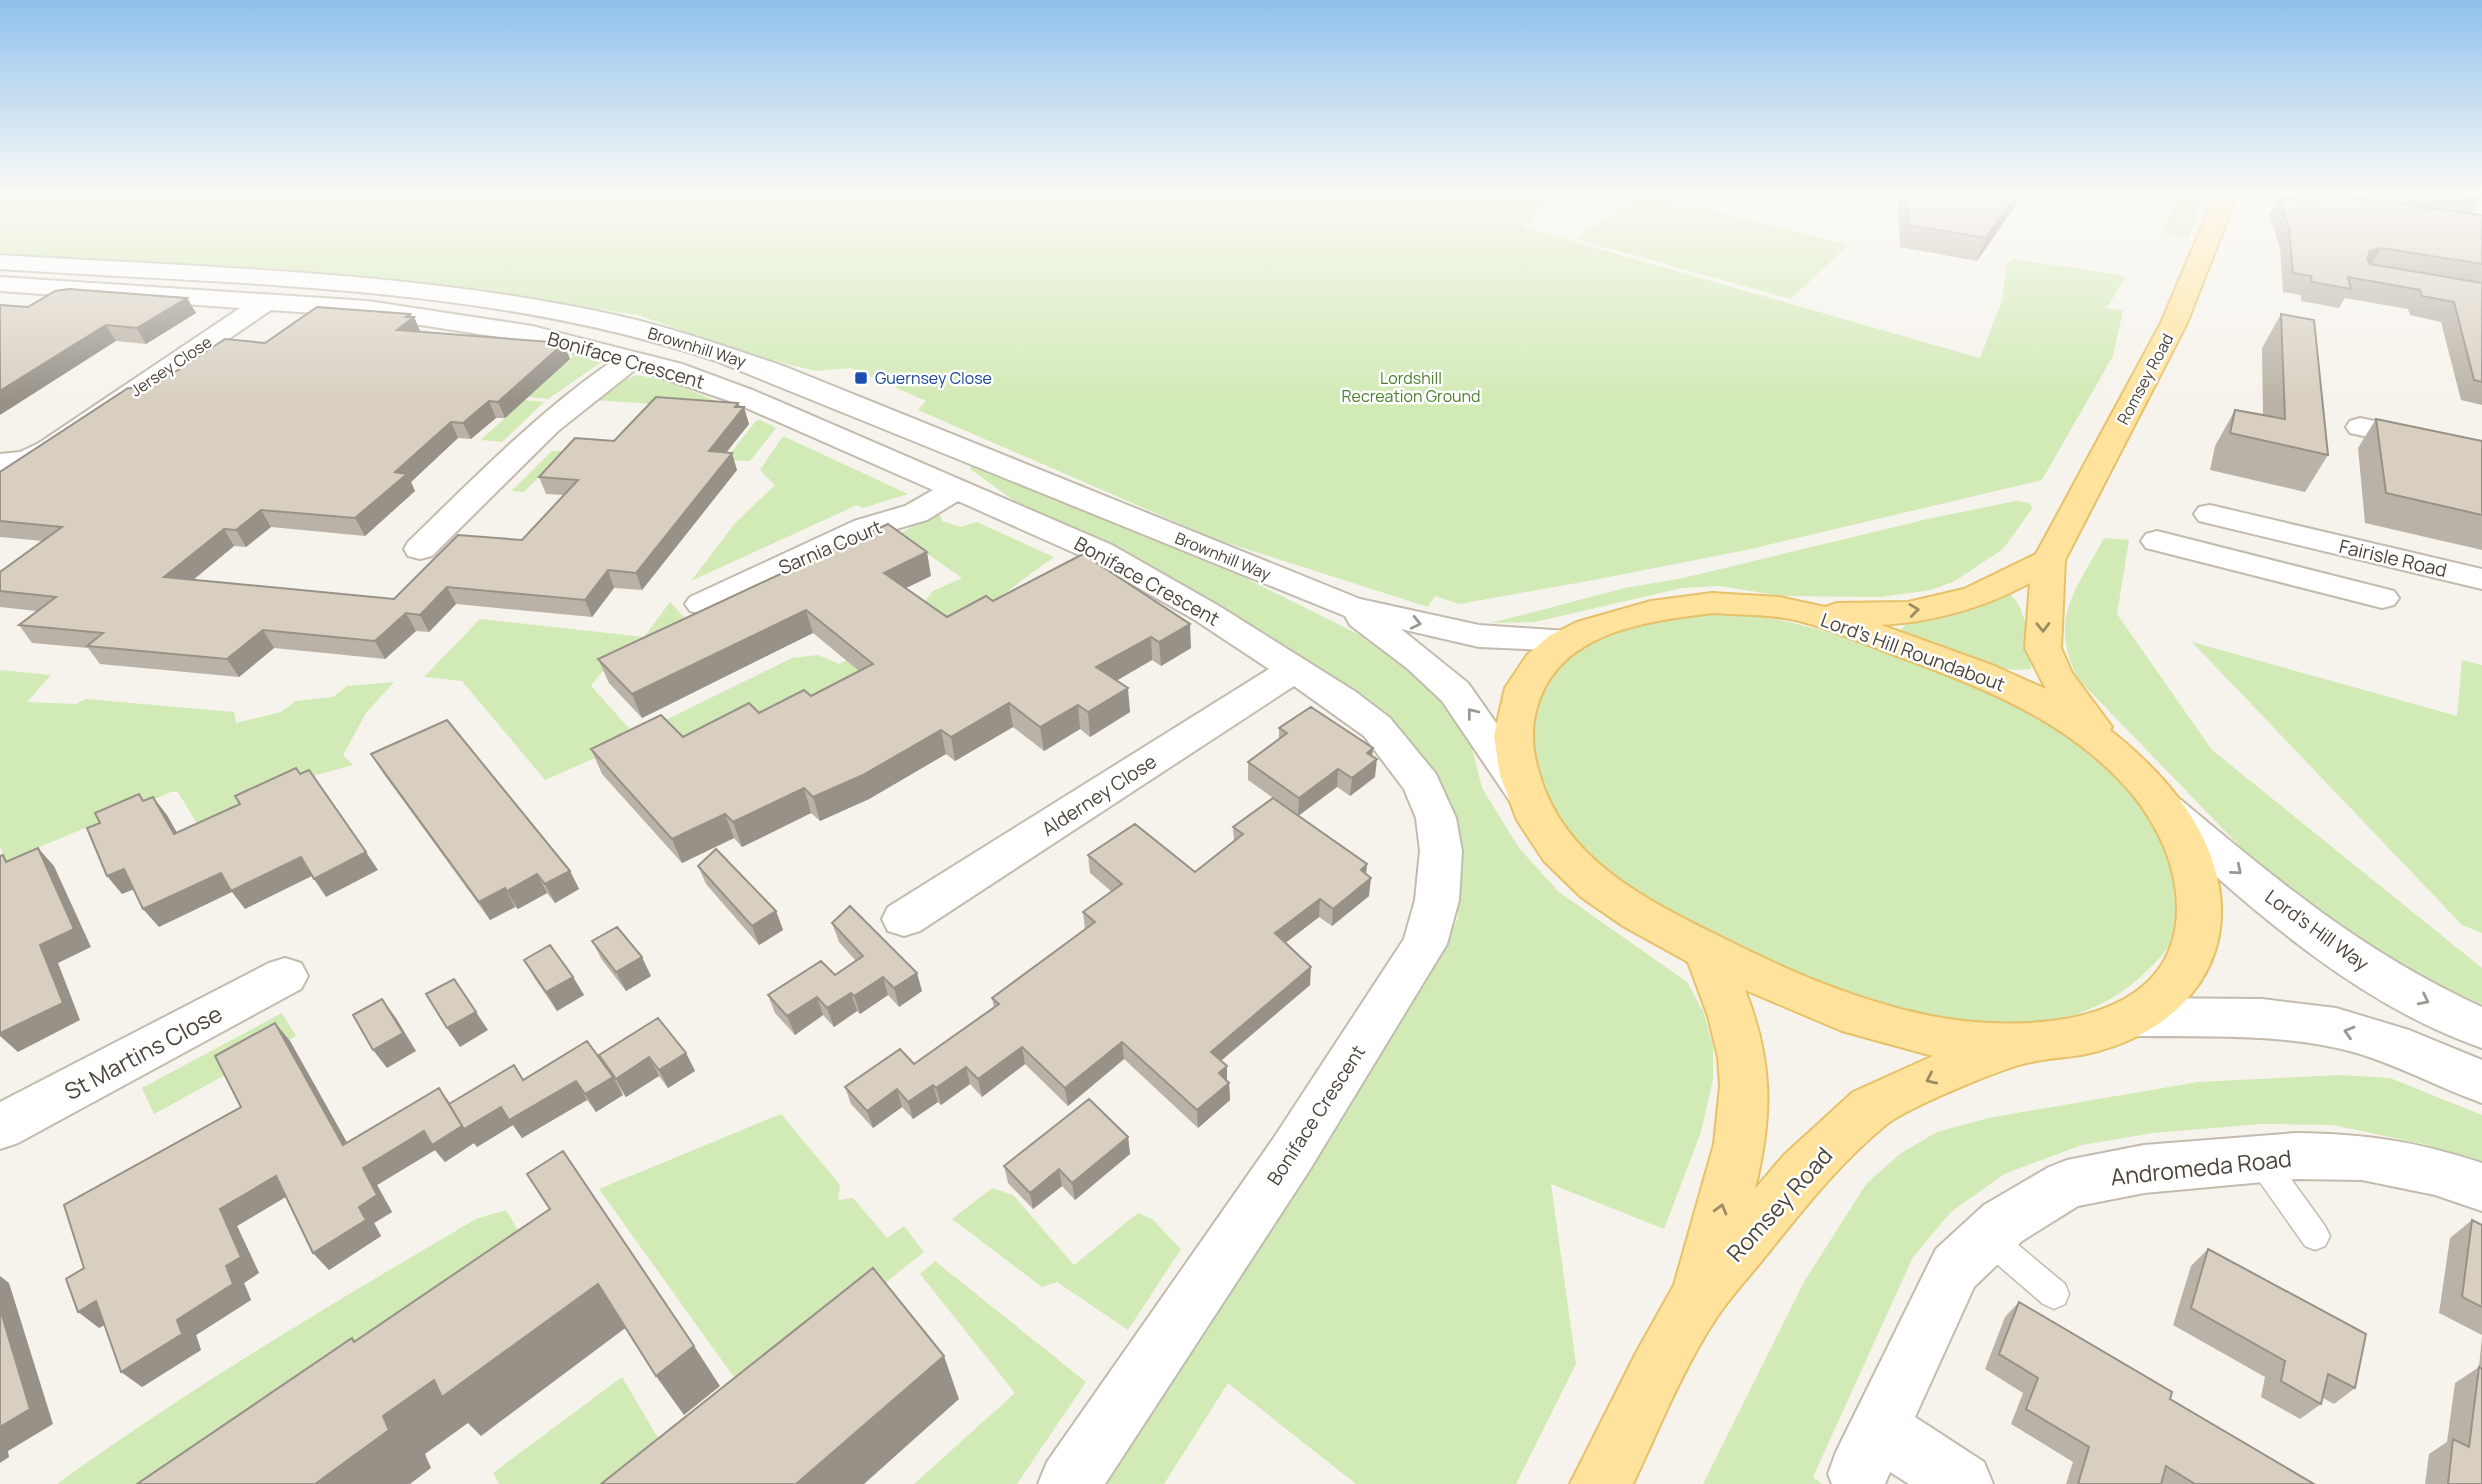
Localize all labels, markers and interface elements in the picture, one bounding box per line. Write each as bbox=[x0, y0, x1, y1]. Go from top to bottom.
street label: Brownhill Way bbox=[645, 322, 749, 372]
street label: Boniface Crescent bbox=[545, 325, 707, 395]
street label: Romsey Road bbox=[2112, 330, 2178, 428]
street label: Jersey Close bbox=[126, 331, 216, 401]
place label: Guernsey Close bbox=[875, 367, 992, 389]
park label: Lordshill Recreation Ground bbox=[1341, 367, 1481, 407]
marker: Guernsey Close bbox=[853, 370, 869, 386]
street label: Sarnia Court bbox=[774, 514, 886, 580]
street label: Brownhill Way bbox=[1172, 527, 1275, 585]
street label: Boniface Crescent bbox=[1070, 530, 1224, 632]
street label: Fairisle Road bbox=[2337, 533, 2449, 583]
one-way arrow bbox=[1908, 602, 1920, 617]
street label: Lord's Hill Roundabout bbox=[1817, 607, 2009, 697]
one-way arrow bbox=[1410, 614, 1422, 629]
one-way arrow bbox=[2035, 623, 2051, 633]
one-way arrow bbox=[1467, 708, 1480, 721]
street label: Alderney Close bbox=[1037, 748, 1161, 842]
one-way arrow bbox=[2229, 862, 2242, 874]
street label: Lord's Hill Way bbox=[2260, 884, 2374, 976]
one-way arrow bbox=[2417, 991, 2429, 1005]
street label: St Martins Close bbox=[59, 997, 227, 1107]
one-way arrow bbox=[2344, 1026, 2356, 1040]
street label: Boniface Crescent bbox=[1261, 1040, 1371, 1190]
one-way arrow bbox=[1926, 1071, 1938, 1085]
street label: Romsey Road bbox=[1719, 1140, 1839, 1268]
street label: Andromeda Road bbox=[2109, 1142, 2293, 1192]
one-way arrow bbox=[1713, 1203, 1728, 1215]

